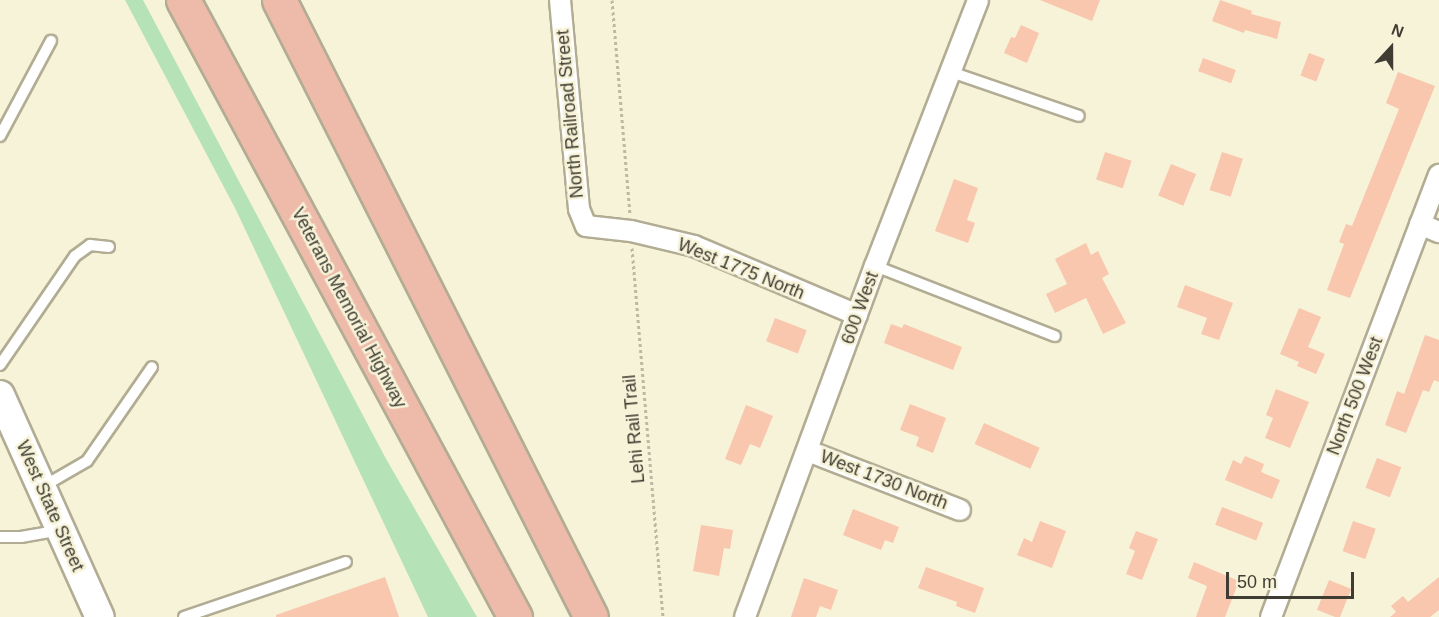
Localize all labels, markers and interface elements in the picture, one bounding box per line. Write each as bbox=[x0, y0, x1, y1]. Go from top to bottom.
north arrow bbox=[1361, 18, 1421, 78]
text: N bbox=[1389, 21, 1406, 41]
street label: North Railroad Street bbox=[552, 29, 588, 199]
street label: Veterans Memorial Highway bbox=[287, 204, 411, 412]
street label: West 1775 North bbox=[674, 234, 808, 304]
street label: 600 West bbox=[837, 269, 883, 347]
street label: North 500 West bbox=[1323, 334, 1387, 458]
street label: Lehi Rail Trail bbox=[618, 374, 650, 484]
street label: West State Street bbox=[12, 437, 88, 575]
street label: West 1730 North bbox=[817, 446, 951, 514]
scale bar bbox=[1229, 560, 1356, 598]
text: 50 m bbox=[1237, 572, 1277, 592]

